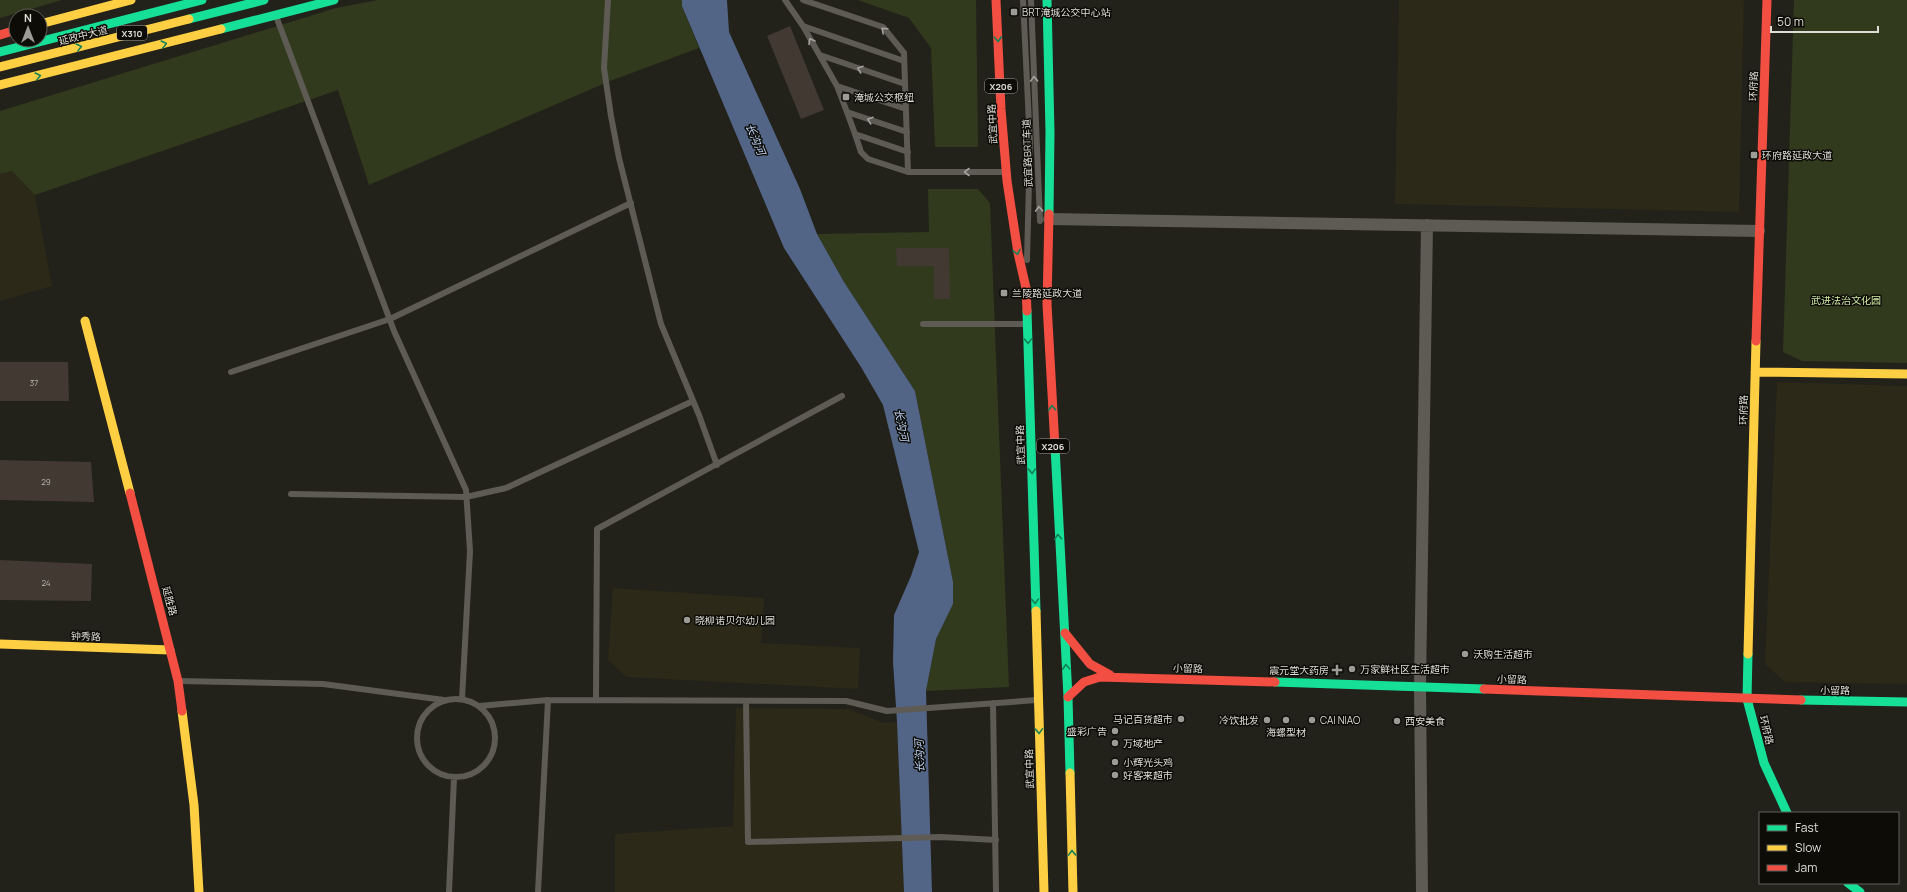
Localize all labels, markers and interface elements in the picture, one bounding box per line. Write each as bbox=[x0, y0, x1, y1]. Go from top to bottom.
place label: BRT淹城公交中心站 bbox=[1022, 5, 1110, 19]
marker: BRT淹城公交中心站 bbox=[1009, 7, 1019, 17]
north arrow bbox=[8, 8, 48, 48]
scale bar bbox=[1771, 8, 1878, 34]
text: N bbox=[24, 10, 32, 25]
text: 50 m bbox=[1777, 13, 1804, 30]
street label: 延政中大道 bbox=[57, 22, 109, 48]
road number: X310 bbox=[117, 26, 147, 40]
one-way arrow bbox=[881, 28, 889, 35]
one-way arrow bbox=[994, 36, 1003, 42]
one-way arrow bbox=[809, 38, 816, 45]
one-way arrow bbox=[161, 40, 167, 48]
one-way arrow bbox=[75, 43, 82, 52]
one-way arrow bbox=[857, 65, 864, 74]
street label: 环府路 bbox=[1745, 71, 1761, 101]
one-way arrow bbox=[35, 72, 41, 80]
one-way arrow bbox=[1030, 76, 1038, 82]
road number: X206 bbox=[985, 79, 1017, 93]
place label: 淹城公交枢纽 bbox=[854, 90, 914, 104]
marker: 淹城公交枢纽 bbox=[841, 92, 851, 102]
street label: 武宜中路 bbox=[984, 104, 1000, 144]
one-way arrow bbox=[866, 116, 873, 124]
street label: 武宜路BRT车道 bbox=[1019, 119, 1035, 187]
water label: 长沟河 bbox=[743, 121, 770, 159]
place label: 环府路延政大道 bbox=[1762, 148, 1832, 162]
marker: 环府路延政大道 bbox=[1749, 150, 1759, 160]
one-way arrow bbox=[964, 168, 970, 176]
one-way arrow bbox=[1035, 206, 1044, 212]
one-way arrow bbox=[1013, 249, 1021, 255]
place label: 兰陵路延政大道 bbox=[1012, 286, 1082, 300]
marker: 兰陵路延政大道 bbox=[999, 288, 1009, 298]
park label: 武进法治文化园 bbox=[1811, 293, 1881, 307]
one-way arrow bbox=[1024, 338, 1032, 344]
house number: 37 bbox=[30, 377, 38, 388]
street label: 环府路 bbox=[1736, 395, 1750, 425]
one-way arrow bbox=[1047, 405, 1056, 411]
water label: 长沟河 bbox=[891, 407, 913, 445]
street label: 武宜中路 bbox=[1012, 425, 1028, 465]
road number: X206 bbox=[1037, 439, 1069, 453]
one-way arrow bbox=[1027, 468, 1036, 474]
house number: 29 bbox=[41, 476, 51, 487]
one-way arrow bbox=[1054, 534, 1063, 540]
house number: 24 bbox=[41, 577, 51, 588]
street label: 延胜路 bbox=[159, 585, 181, 617]
one-way arrow bbox=[1031, 598, 1039, 604]
place label: 晓柳诺贝尔幼儿园 bbox=[695, 613, 775, 627]
marker: 晓柳诺贝尔幼儿园 bbox=[682, 615, 692, 625]
street label: 钟秀路 bbox=[71, 628, 101, 644]
place label: 沃购生活超市 bbox=[1473, 647, 1533, 661]
marker: 沃购生活超市 bbox=[1460, 649, 1470, 659]
street label: 小留路 bbox=[1173, 660, 1203, 676]
place label: 万家鲜社区生活超市 bbox=[1360, 662, 1450, 676]
place label: 震元堂大药房 bbox=[1269, 663, 1329, 677]
one-way arrow bbox=[1062, 664, 1071, 670]
marker: 万家鲜社区生活超市 bbox=[1347, 664, 1357, 674]
marker: 震元堂大药房 bbox=[1332, 665, 1342, 675]
street label: 小留路 bbox=[1497, 671, 1527, 687]
street label: 小留路 bbox=[1820, 683, 1850, 697]
place label: 马记百货超市 bbox=[1113, 712, 1173, 726]
place label: 冷饮批发 bbox=[1219, 713, 1259, 727]
place label: CAI NIAO bbox=[1320, 713, 1360, 727]
marker: 马记百货超市 bbox=[1176, 714, 1186, 724]
place label: 西安美食 bbox=[1405, 714, 1445, 728]
street label: 环府路 bbox=[1757, 714, 1777, 746]
marker: 冷饮批发 bbox=[1262, 715, 1272, 725]
marker: 海螺型材 bbox=[1281, 715, 1291, 725]
marker: CAI NIAO bbox=[1307, 715, 1317, 725]
marker: 西安美食 bbox=[1392, 716, 1402, 726]
place label: 盛彩广告 bbox=[1067, 724, 1107, 738]
place label: 海螺型材 bbox=[1266, 725, 1306, 739]
marker: 盛彩广告 bbox=[1110, 726, 1120, 736]
one-way arrow bbox=[1035, 728, 1043, 734]
place label: 万域地产 bbox=[1123, 736, 1163, 750]
water label: 长沟河 bbox=[911, 737, 927, 773]
marker: 万域地产 bbox=[1110, 738, 1120, 748]
street label: 武宜中路 bbox=[1021, 749, 1037, 789]
place label: 小辉光头鸡 bbox=[1123, 755, 1173, 769]
marker: 小辉光头鸡 bbox=[1110, 757, 1120, 767]
place label: 好客来超市 bbox=[1123, 768, 1173, 782]
marker: 好客来超市 bbox=[1110, 770, 1120, 780]
legend bbox=[1759, 812, 1899, 884]
text: Fast bbox=[1795, 819, 1819, 836]
text: Slow bbox=[1795, 839, 1821, 856]
one-way arrow bbox=[1068, 850, 1076, 856]
text: Jam bbox=[1795, 859, 1817, 876]

